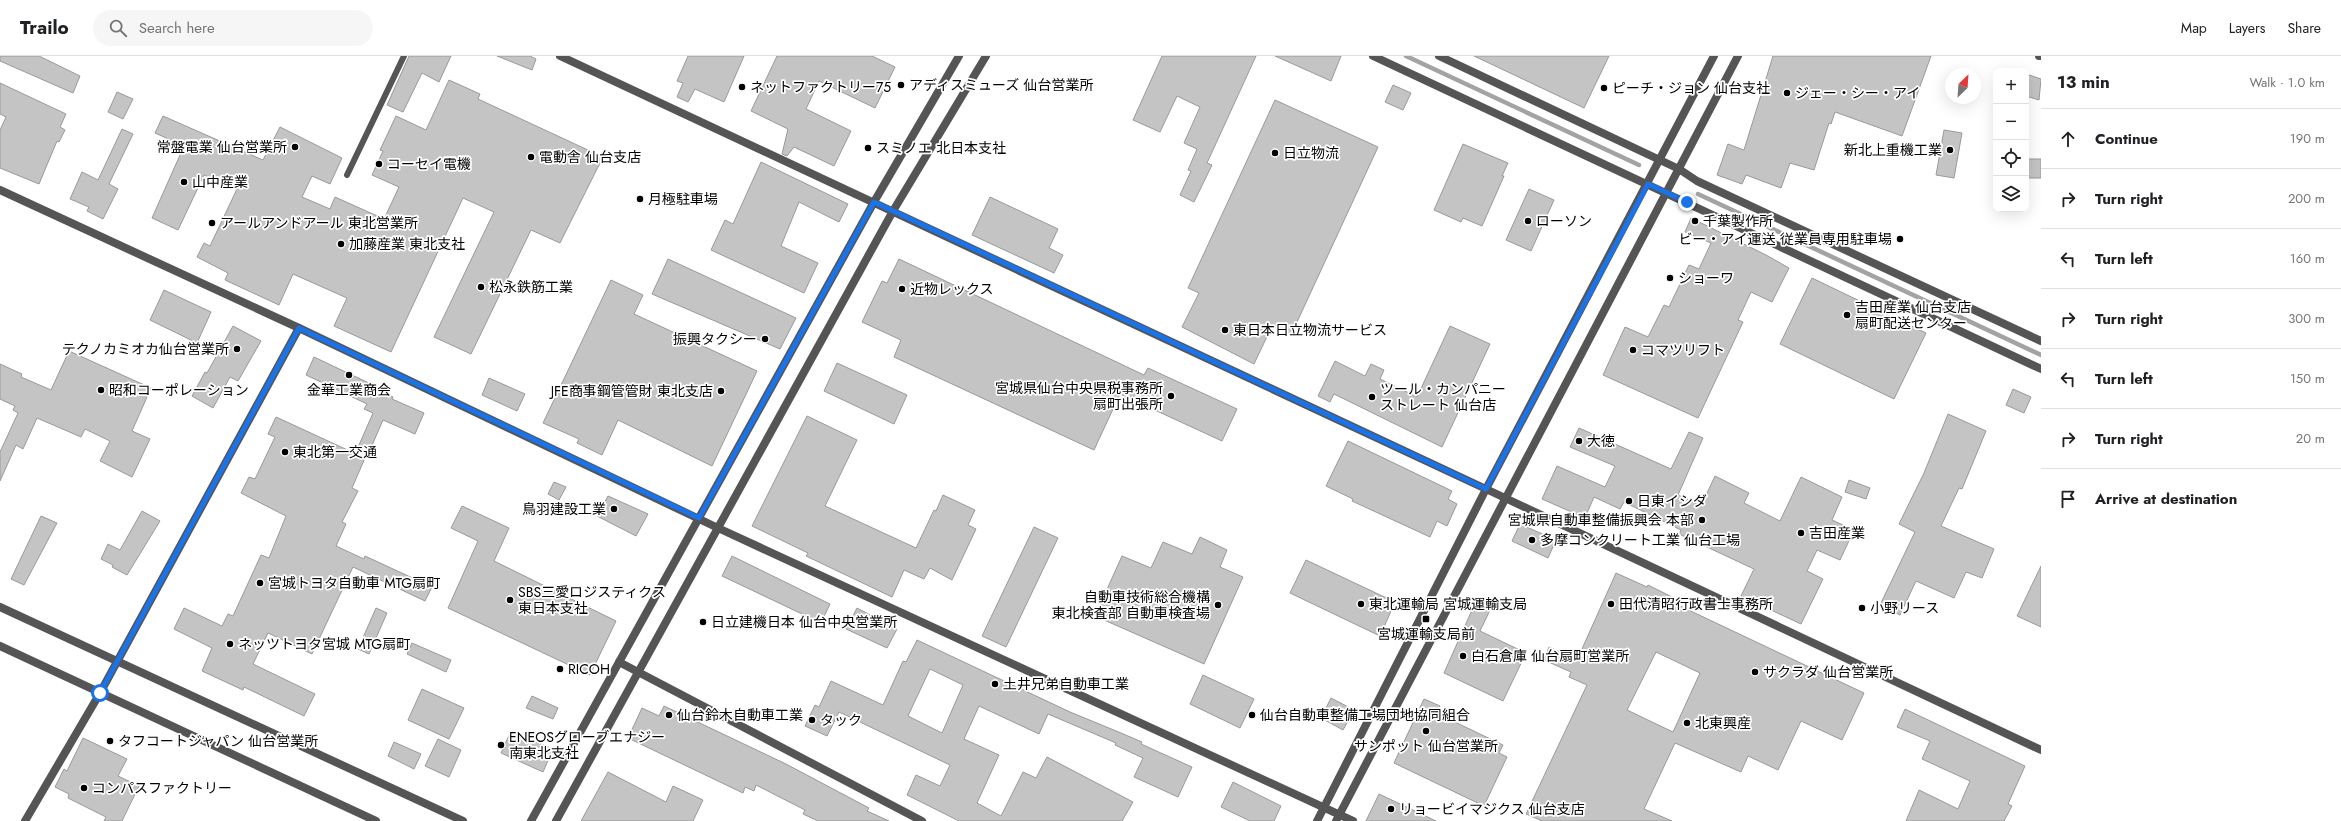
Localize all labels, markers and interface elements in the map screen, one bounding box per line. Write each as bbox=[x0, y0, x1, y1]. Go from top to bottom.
search box bbox=[93, 10, 373, 46]
text: Trailo bbox=[20, 14, 69, 41]
icon: search bbox=[107, 17, 129, 39]
text: Search here bbox=[139, 17, 215, 39]
text: Map bbox=[2181, 18, 2207, 38]
text: Layers bbox=[2229, 18, 2265, 38]
text: Share bbox=[2287, 18, 2321, 38]
north arrow bbox=[1945, 68, 1981, 104]
map controls bbox=[1993, 68, 2029, 212]
button: + bbox=[1993, 68, 2029, 104]
text: 13 min bbox=[2057, 70, 2110, 94]
text: Walk · 1.0 km bbox=[2249, 73, 2325, 92]
place label: アディスミューズ 仙台営業所 bbox=[909, 75, 1094, 95]
place label: ネットファクトリー75 bbox=[750, 77, 891, 97]
place label: ピーチ・ジョン 仙台支社 bbox=[1612, 78, 1770, 98]
marker: アディスミューズ 仙台営業所 bbox=[896, 80, 906, 90]
marker: ネットファクトリー75 bbox=[737, 82, 747, 92]
marker: ピーチ・ジョン 仙台支社 bbox=[1599, 83, 1609, 93]
place label: ジェー・シー・アイ bbox=[1795, 83, 1920, 103]
marker: ジェー・シー・アイ bbox=[1782, 88, 1792, 98]
button: − bbox=[1993, 104, 2029, 140]
icon: ahead bbox=[2057, 128, 2079, 150]
text: Continue bbox=[2095, 128, 2158, 150]
text: 190 m bbox=[2290, 129, 2325, 148]
place label: 常盤電業 仙台営業所 bbox=[157, 137, 287, 157]
place label: スミノエ 北日本支社 bbox=[876, 138, 1006, 158]
place label: 新北上重機工業 bbox=[1844, 140, 1942, 160]
button: locate bbox=[1993, 140, 2029, 176]
marker: 常盤電業 仙台営業所 bbox=[290, 142, 300, 152]
marker: スミノエ 北日本支社 bbox=[863, 143, 873, 153]
place label: 日立物流 bbox=[1283, 143, 1339, 163]
marker: 新北上重機工業 bbox=[1945, 145, 1955, 155]
place label: 電動舎 仙台支店 bbox=[539, 147, 641, 167]
marker: 日立物流 bbox=[1270, 148, 1280, 158]
marker: 電動舎 仙台支店 bbox=[526, 152, 536, 162]
place label: コーセイ電機 bbox=[387, 154, 471, 174]
marker: コーセイ電機 bbox=[374, 159, 384, 169]
place label: 山中産業 bbox=[192, 172, 248, 192]
button: layers bbox=[1993, 176, 2029, 212]
marker: 山中産業 bbox=[179, 177, 189, 187]
icon: right bbox=[2057, 188, 2079, 210]
text: Turn right bbox=[2095, 188, 2163, 210]
place label: 月極駐車場 bbox=[648, 189, 718, 209]
text: 200 m bbox=[2288, 189, 2325, 208]
route end bbox=[1678, 193, 1696, 211]
marker: 月極駐車場 bbox=[635, 194, 645, 204]
place label: ローソン bbox=[1536, 211, 1592, 231]
place label: 千葉製作所 bbox=[1703, 211, 1773, 231]
place label: アールアンドアール 東北営業所 bbox=[220, 213, 418, 233]
marker: ローソン bbox=[1523, 216, 1533, 226]
marker: 千葉製作所 bbox=[1690, 216, 1700, 226]
marker: アールアンドアール 東北営業所 bbox=[207, 218, 217, 228]
place label: ビー・アイ運送 従業員専用駐車場 bbox=[1679, 229, 1892, 249]
place label: 加藤産業 東北支社 bbox=[349, 234, 465, 254]
marker: ビー・アイ運送 従業員専用駐車場 bbox=[1895, 234, 1905, 244]
marker: 加藤産業 東北支社 bbox=[336, 239, 346, 249]
icon: left bbox=[2057, 248, 2079, 270]
text: Turn left bbox=[2095, 248, 2153, 270]
text: 160 m bbox=[2290, 249, 2325, 268]
place label: ショーワ bbox=[1678, 268, 1734, 288]
marker: ショーワ bbox=[1665, 273, 1675, 283]
place label: 松永鉄筋工業 bbox=[489, 277, 573, 297]
place label: 近物レックス bbox=[910, 279, 994, 299]
marker: 松永鉄筋工業 bbox=[476, 282, 486, 292]
marker: 近物レックス bbox=[897, 284, 907, 294]
place label: 吉田産業 仙台支店 扇町配送センター bbox=[1855, 297, 1971, 333]
icon: right bbox=[2057, 308, 2079, 330]
text: Turn right bbox=[2095, 308, 2163, 330]
text: 300 m bbox=[2288, 309, 2325, 328]
marker: 吉田産業 仙台支店 扇町配送センター bbox=[1842, 310, 1852, 320]
place label: 東日本日立物流サービス bbox=[1233, 320, 1387, 340]
marker: 東日本日立物流サービス bbox=[1220, 325, 1230, 335]
place label: 振興タクシー bbox=[673, 329, 757, 349]
marker: 振興タクシー bbox=[760, 334, 770, 344]
place label: テクノカミオカ仙台営業所 bbox=[62, 339, 229, 359]
place label: コマツリフト bbox=[1641, 340, 1725, 360]
marker: テクノカミオカ仙台営業所 bbox=[232, 344, 242, 354]
marker: コマツリフト bbox=[1628, 345, 1638, 355]
icon: left bbox=[2057, 368, 2079, 390]
text: Turn left bbox=[2095, 368, 2153, 390]
text: 150 m bbox=[2290, 369, 2325, 388]
marker: 金華工業商会 bbox=[344, 370, 354, 380]
place label: 宮城県仙台中央県税事務所 扇町出張所 bbox=[995, 378, 1163, 414]
place label: ツール・カンパニー ストレート 仙台店 bbox=[1380, 379, 1506, 415]
place label: 昭和コーポレーション bbox=[109, 380, 249, 400]
place label: 金華工業商会 bbox=[307, 380, 391, 400]
place label: JFE商事鋼管管財 東北支店 bbox=[549, 381, 713, 401]
marker: 昭和コーポレーション bbox=[96, 385, 106, 395]
marker: JFE商事鋼管管財 東北支店 bbox=[716, 386, 726, 396]
marker: 宮城県仙台中央県税事務所 扇町出張所 bbox=[1166, 391, 1176, 401]
marker: ツール・カンパニー ストレート 仙台店 bbox=[1367, 392, 1377, 402]
icon: right bbox=[2057, 428, 2079, 450]
text: Turn right bbox=[2095, 428, 2163, 450]
text: 20 m bbox=[2296, 429, 2325, 448]
place label: 大徳 bbox=[1587, 431, 1615, 451]
marker: 大徳 bbox=[1574, 436, 1584, 446]
place label: 東北第一交通 bbox=[293, 442, 377, 462]
marker: 東北第一交通 bbox=[280, 447, 290, 457]
icon: arrive bbox=[2057, 488, 2079, 510]
text: Arrive at destination bbox=[2095, 488, 2237, 510]
place label: 日東イシダ bbox=[1637, 491, 1707, 511]
marker: 日東イシダ bbox=[1624, 496, 1634, 506]
place label: 鳥羽建設工業 bbox=[522, 499, 606, 519]
marker: 鳥羽建設工業 bbox=[609, 504, 619, 514]
place label: 宮城県自動車整備振興会 本部 bbox=[1508, 510, 1694, 530]
marker: 宮城県自動車整備振興会 本部 bbox=[1697, 515, 1707, 525]
place label: 吉田産業 bbox=[1809, 523, 1865, 543]
marker: 吉田産業 bbox=[1796, 528, 1806, 538]
place label: 多摩コンクリート工業 仙台工場 bbox=[1540, 530, 1740, 550]
marker: 多摩コンクリート工業 仙台工場 bbox=[1527, 535, 1537, 545]
place label: 宮城トヨタ自動車 MTG扇町 bbox=[268, 573, 440, 593]
marker: 宮城トヨタ自動車 MTG扇町 bbox=[255, 578, 265, 588]
place label: SBS三愛ロジスティクス 東日本支社 bbox=[518, 582, 666, 618]
place label: 自動車技術総合機構 東北検査部 自動車検査場 bbox=[1052, 587, 1210, 623]
place label: 東北運輸局 宮城運輸支局 bbox=[1369, 594, 1527, 614]
place label: 田代清昭行政書士事務所 bbox=[1619, 594, 1773, 614]
marker: SBS三愛ロジスティクス 東日本支社 bbox=[505, 595, 515, 605]
place label: 小野リース bbox=[1870, 598, 1939, 618]
marker: 東北運輸局 宮城運輸支局 bbox=[1356, 599, 1366, 609]
marker: 田代清昭行政書士事務所 bbox=[1606, 599, 1616, 609]
marker: 自動車技術総合機構 東北検査部 自動車検査場 bbox=[1213, 600, 1223, 610]
marker: 小野リース bbox=[1857, 603, 1867, 613]
place label: 日立建機日本 仙台中央営業所 bbox=[711, 612, 897, 632]
marker: 宮城運輸支局前 bbox=[1421, 614, 1431, 624]
marker: 日立建機日本 仙台中央営業所 bbox=[698, 617, 708, 627]
place label: 宮城運輸支局前 bbox=[1377, 624, 1475, 644]
place label: ネッツトヨタ宮城 MTG扇町 bbox=[238, 634, 410, 654]
marker: ネッツトヨタ宮城 MTG扇町 bbox=[225, 639, 235, 649]
place label: 白石倉庫 仙台扇町営業所 bbox=[1471, 646, 1629, 666]
marker: 白石倉庫 仙台扇町営業所 bbox=[1458, 651, 1468, 661]
place label: RICOH bbox=[568, 659, 610, 679]
place label: サクラダ 仙台営業所 bbox=[1763, 662, 1893, 682]
marker: RICOH bbox=[555, 664, 565, 674]
marker: サクラダ 仙台営業所 bbox=[1750, 667, 1760, 677]
place label: 土井兄弟自動車工業 bbox=[1003, 674, 1129, 694]
marker: 土井兄弟自動車工業 bbox=[990, 679, 1000, 689]
route start bbox=[91, 684, 109, 702]
place label: 仙台鈴木自動車工業 bbox=[677, 705, 803, 725]
place label: 仙台自動車整備工場団地協同組合 bbox=[1260, 705, 1470, 725]
marker: 仙台鈴木自動車工業 bbox=[664, 710, 674, 720]
place label: タック bbox=[820, 710, 862, 730]
marker: 仙台自動車整備工場団地協同組合 bbox=[1247, 710, 1257, 720]
place label: 北東興産 bbox=[1695, 713, 1751, 733]
marker: タック bbox=[807, 715, 817, 725]
marker: 北東興産 bbox=[1682, 718, 1692, 728]
marker: サンポット 仙台営業所 bbox=[1421, 726, 1431, 736]
place label: ENEOSグローブエナジー 南東北支社 bbox=[509, 727, 665, 763]
place label: タフコートジャパン 仙台営業所 bbox=[118, 731, 318, 751]
marker: タフコートジャパン 仙台営業所 bbox=[105, 736, 115, 746]
place label: サンポット 仙台営業所 bbox=[1354, 736, 1498, 756]
marker: ENEOSグローブエナジー 南東北支社 bbox=[496, 740, 506, 750]
place label: コンパスファクトリー bbox=[92, 778, 232, 798]
marker: コンパスファクトリー bbox=[79, 783, 89, 793]
place label: リョービイマジクス 仙台支店 bbox=[1399, 799, 1585, 819]
marker: リョービイマジクス 仙台支店 bbox=[1386, 804, 1396, 814]

